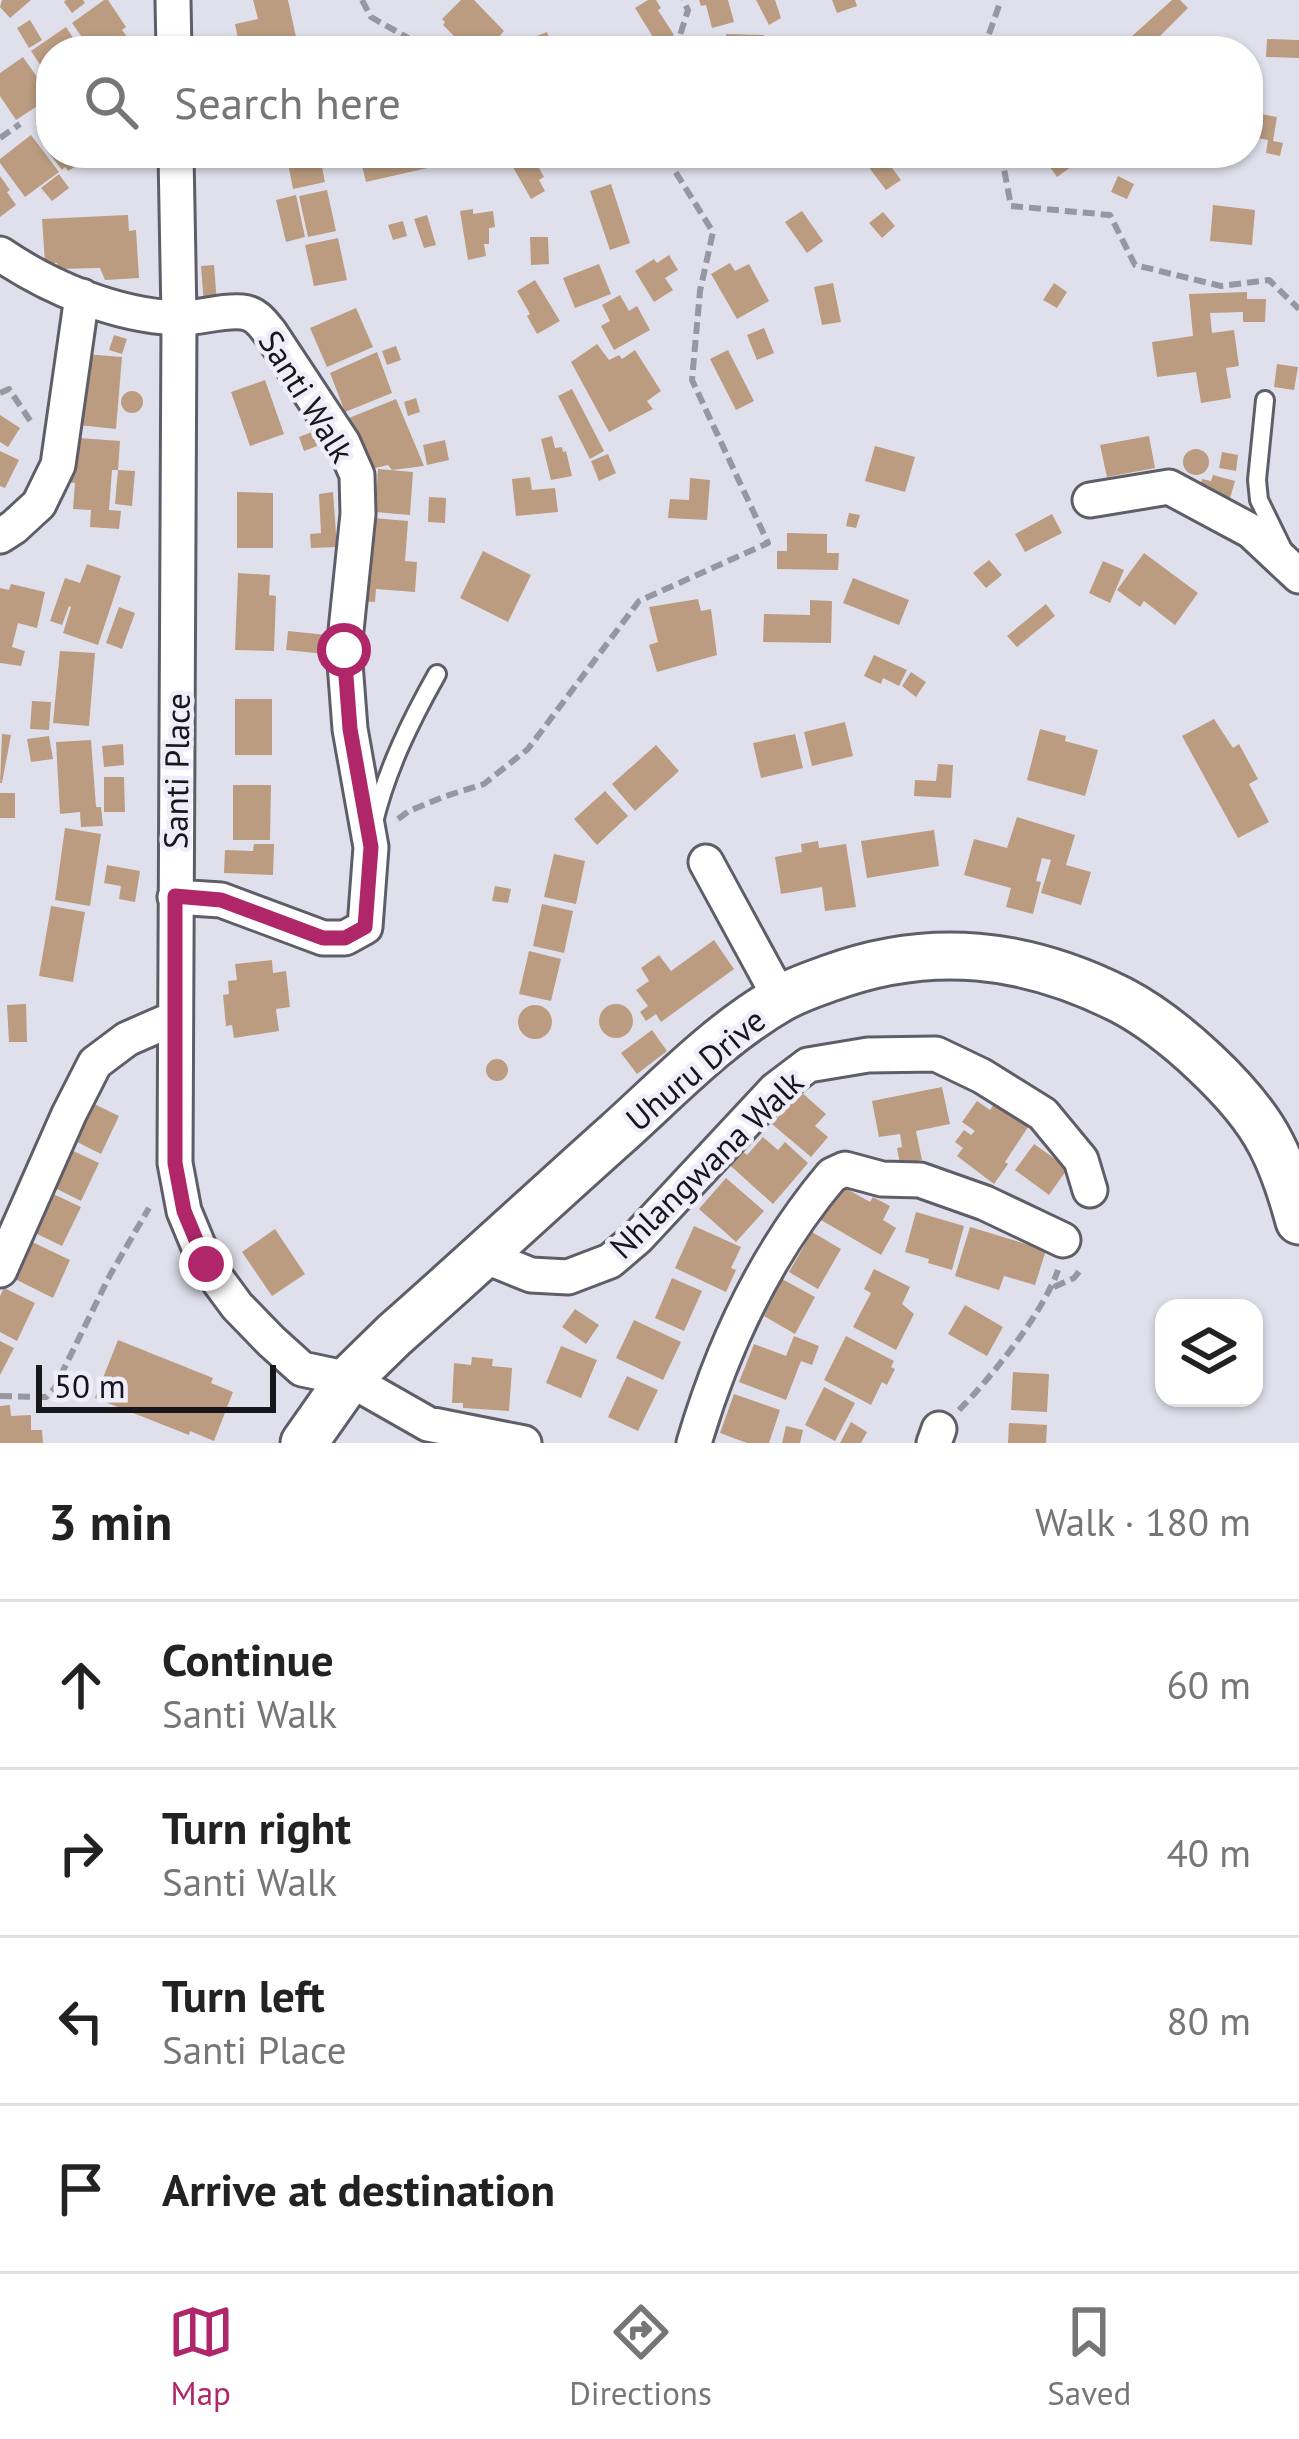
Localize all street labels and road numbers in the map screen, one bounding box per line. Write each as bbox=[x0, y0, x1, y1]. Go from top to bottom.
street label: Santi Walk bbox=[250, 322, 365, 470]
street label: Santi Place bbox=[153, 693, 199, 849]
street label: Uhuru Drive bbox=[616, 998, 774, 1140]
street label: Nhlangwana Walk bbox=[600, 1061, 812, 1267]

